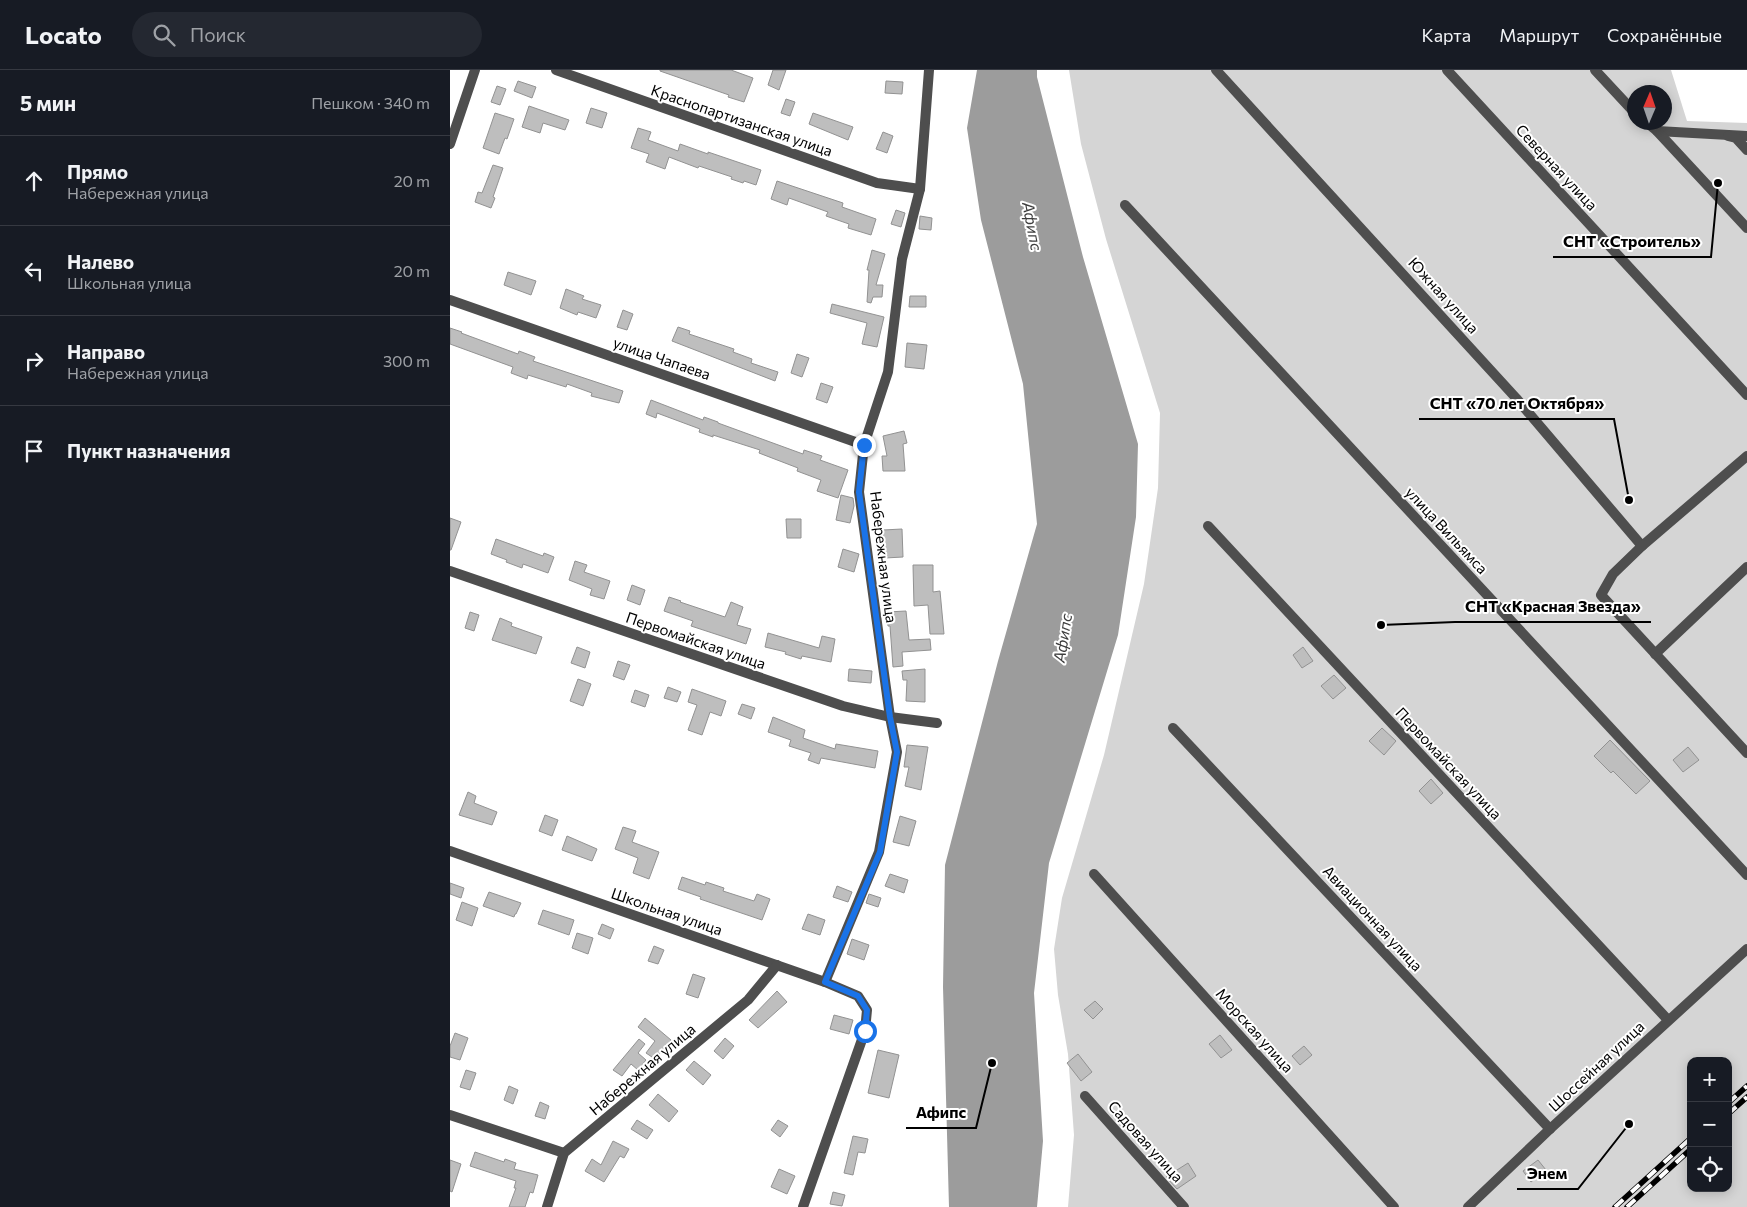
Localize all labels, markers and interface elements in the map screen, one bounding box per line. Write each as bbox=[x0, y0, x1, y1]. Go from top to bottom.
search box bbox=[132, 12, 482, 57]
text: Locato bbox=[25, 20, 102, 49]
icon: search bbox=[150, 21, 178, 49]
text: Поиск bbox=[190, 23, 246, 46]
text: Карта bbox=[1422, 24, 1471, 46]
text: Маршрут bbox=[1499, 24, 1579, 46]
text: Сохранённые bbox=[1607, 24, 1722, 46]
street label: Краснопартизанская улица bbox=[649, 80, 835, 160]
north arrow bbox=[1627, 85, 1672, 130]
text: 5 мин bbox=[20, 90, 76, 115]
text: Пешком · 340 m bbox=[311, 93, 430, 112]
street label: Северная улица bbox=[1513, 120, 1601, 214]
text: Прямо bbox=[67, 160, 128, 183]
icon: ahead bbox=[20, 167, 48, 195]
text: 20 m bbox=[394, 171, 430, 190]
text: Набережная улица bbox=[67, 183, 209, 202]
water label: Афипс bbox=[1019, 199, 1047, 252]
callout: СНТ «Строитель» bbox=[1553, 226, 1711, 257]
text: СНТ «Строитель» bbox=[1563, 231, 1701, 250]
text: Налево bbox=[67, 250, 134, 273]
street label: Южная улица bbox=[1405, 253, 1483, 337]
icon: left bbox=[20, 257, 48, 285]
text: 20 m bbox=[394, 261, 430, 280]
text: Школьная улица bbox=[67, 273, 191, 292]
street label: улица Чапаева bbox=[611, 333, 713, 383]
text: Направо bbox=[67, 340, 145, 363]
icon: right bbox=[20, 347, 48, 375]
text: 300 m bbox=[383, 351, 430, 370]
text: Набережная улица bbox=[67, 363, 209, 382]
callout: СНТ «70 лет Октября» bbox=[1419, 388, 1614, 419]
text: СНТ «70 лет Октября» bbox=[1430, 393, 1604, 412]
route end bbox=[853, 434, 876, 457]
icon: arrive bbox=[20, 437, 48, 465]
text: Пункт назначения bbox=[67, 439, 230, 462]
street label: улица Вильямса bbox=[1402, 483, 1492, 577]
street label: Набережная улица bbox=[867, 490, 901, 624]
callout: СНТ «Красная Звезда» bbox=[1455, 591, 1651, 622]
text: СНТ «Красная Звезда» bbox=[1465, 596, 1641, 615]
street label: Первомайская улица bbox=[624, 608, 768, 672]
water label: Афипс bbox=[1049, 612, 1075, 665]
street label: Первомайская улица bbox=[1392, 703, 1506, 823]
street label: Авиационная улица bbox=[1319, 862, 1427, 974]
street label: Школьная улица bbox=[609, 883, 725, 939]
street label: Морская улица bbox=[1212, 984, 1298, 1076]
street label: Шоссейная улица bbox=[1544, 1017, 1648, 1115]
street label: Набережная улица bbox=[585, 1019, 699, 1119]
route start bbox=[854, 1020, 877, 1043]
map controls bbox=[1687, 1057, 1732, 1192]
button: + bbox=[1687, 1057, 1732, 1102]
callout: Афипс bbox=[906, 1097, 976, 1128]
street label: Садовая улица bbox=[1105, 1097, 1187, 1185]
text: Афипс bbox=[916, 1102, 966, 1121]
button: − bbox=[1687, 1102, 1732, 1147]
button: locate bbox=[1687, 1147, 1732, 1192]
callout: Энем bbox=[1517, 1158, 1578, 1189]
text: Энем bbox=[1527, 1163, 1567, 1182]

